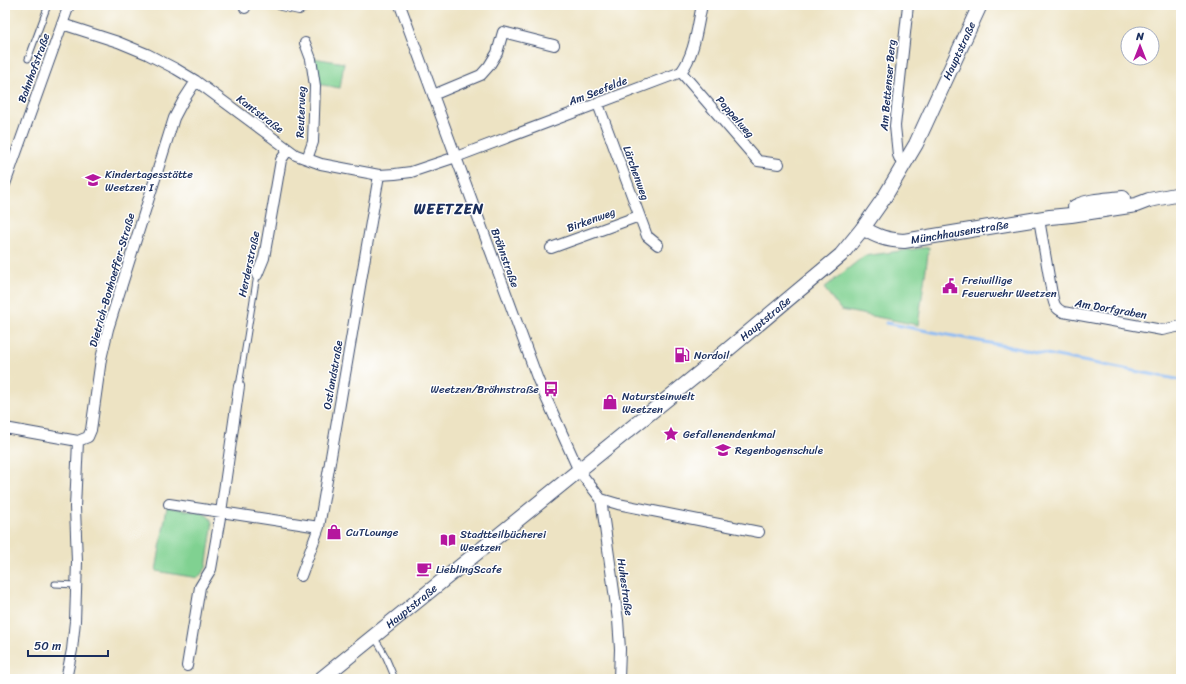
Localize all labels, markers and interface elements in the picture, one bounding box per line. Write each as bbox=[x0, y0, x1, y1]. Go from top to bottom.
street label: Hauptstraße bbox=[937, 18, 981, 83]
north arrow bbox=[1120, 26, 1160, 66]
text: N bbox=[1135, 27, 1144, 46]
street label: Bahnhofstraße bbox=[13, 30, 56, 106]
street label: Am Bettenser Berg bbox=[874, 38, 901, 132]
street label: Am Seefelde bbox=[565, 71, 630, 111]
street label: Reuterweg bbox=[291, 85, 311, 138]
street label: Kantstraße bbox=[232, 90, 288, 139]
street label: Pappelweg bbox=[711, 91, 759, 143]
street label: Lärchenweg bbox=[617, 143, 655, 203]
place label: Kindertagesstätte Weetzen I bbox=[105, 165, 193, 197]
school or university icon: Kindertagesstätte Weetzen I bbox=[84, 171, 102, 189]
district label: WEETZEN bbox=[414, 196, 484, 222]
street label: Birkenweg bbox=[564, 202, 618, 238]
street label: Dietrich-Bonhoeffer-Straße bbox=[84, 210, 140, 349]
street label: Münchhausenstraße bbox=[909, 214, 1010, 249]
street label: Bröhnstraße bbox=[485, 226, 525, 291]
street label: Herderstraße bbox=[233, 229, 265, 299]
place label: Freiwillige Feuerwehr Weetzen bbox=[962, 271, 1057, 303]
public building icon: Freiwillige Feuerwehr Weetzen bbox=[941, 277, 959, 295]
street label: Hauptstraße bbox=[735, 291, 795, 346]
street label: Am Dorfgraben bbox=[1073, 293, 1148, 325]
street label: Ostlandstraße bbox=[318, 338, 349, 411]
fuel station icon: Nordoil bbox=[673, 346, 691, 364]
place label: Nordoil bbox=[694, 346, 730, 365]
place label: Weetzen/Bröhnstraße bbox=[431, 380, 539, 399]
bus stop icon: Weetzen/Bröhnstraße bbox=[542, 380, 560, 398]
place label: Natursteinwelt Weetzen bbox=[622, 387, 695, 419]
shop icon: Natursteinwelt Weetzen bbox=[601, 393, 619, 411]
place icon: Gefallenendenkmal bbox=[662, 425, 680, 443]
place label: Gefallenendenkmal bbox=[683, 425, 776, 444]
school or university icon: Regenbogenschule bbox=[714, 441, 732, 459]
place label: Regenbogenschule bbox=[735, 441, 824, 460]
shop icon: CuTLounge bbox=[325, 523, 343, 541]
place label: CuTLounge bbox=[346, 523, 399, 542]
place label: Stadtteilbücherei Weetzen bbox=[460, 525, 547, 557]
library icon: Stadtteilbücherei Weetzen bbox=[439, 531, 457, 549]
street label: Huhestraße bbox=[612, 557, 638, 617]
cafe icon: LieblingScafe bbox=[415, 560, 433, 578]
place label: LieblingScafe bbox=[436, 560, 502, 579]
street label: Hauptstraße bbox=[381, 579, 442, 633]
scale bar bbox=[28, 632, 108, 658]
text: 50 m bbox=[34, 635, 61, 657]

